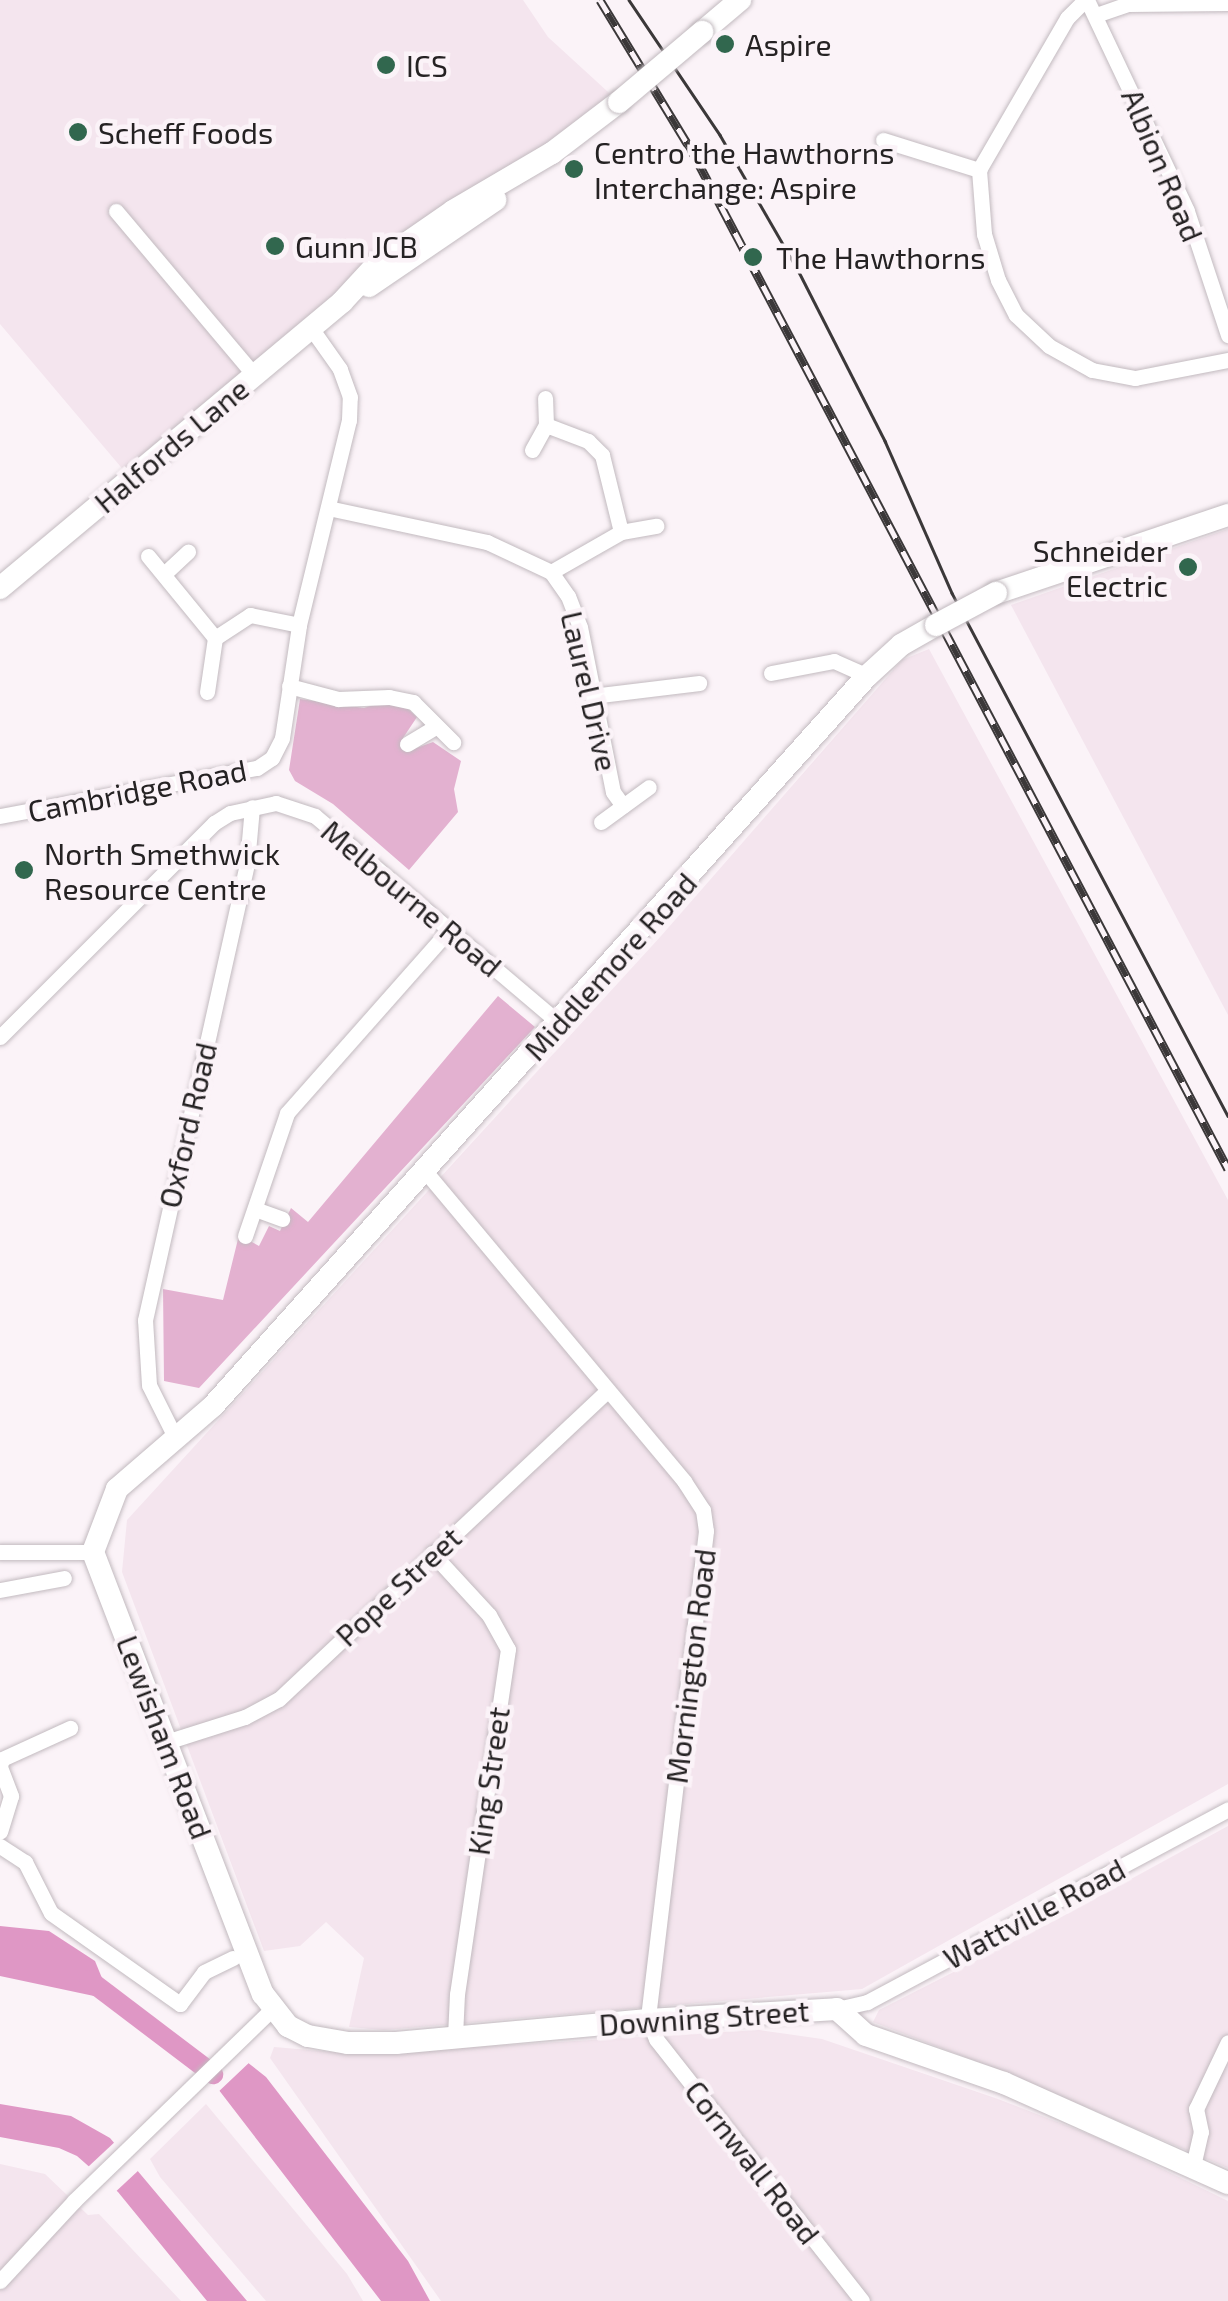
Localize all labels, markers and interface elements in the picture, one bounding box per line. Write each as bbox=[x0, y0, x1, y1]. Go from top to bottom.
place label: Aspire bbox=[745, 26, 831, 62]
marker: Aspire bbox=[714, 33, 736, 55]
place label: ICS bbox=[406, 47, 448, 83]
marker: ICS bbox=[375, 54, 397, 76]
street label: Albion Road bbox=[1115, 83, 1211, 247]
place label: Scheff Foods bbox=[98, 114, 273, 150]
marker: Scheff Foods bbox=[67, 121, 89, 143]
place label: Centro the Hawthorns Interchange: Aspire bbox=[594, 134, 895, 204]
marker: Centro the Hawthorns Interchange: Aspire bbox=[563, 158, 585, 180]
place label: Gunn JCB bbox=[295, 228, 418, 264]
marker: Gunn JCB bbox=[264, 235, 286, 257]
place label: The Hawthorns bbox=[776, 239, 985, 275]
marker: The Hawthorns bbox=[740, 244, 766, 270]
street label: Halfords Lane bbox=[87, 370, 255, 520]
place label: Schneider Electric bbox=[1033, 532, 1168, 602]
marker: Schneider Electric bbox=[1177, 556, 1199, 578]
street label: Laurel Drive bbox=[554, 607, 626, 775]
street label: Cambridge Road bbox=[25, 751, 249, 829]
street label: Melbourne Road bbox=[315, 812, 509, 984]
place label: North Smethwick Resource Centre bbox=[44, 835, 280, 906]
marker: North Smethwick Resource Centre bbox=[13, 859, 35, 881]
street label: Middlemore Road bbox=[516, 865, 704, 1067]
street label: Oxford Road bbox=[150, 1039, 224, 1211]
street label: Pope Street bbox=[328, 1519, 468, 1653]
street label: Mornington Road bbox=[658, 1547, 722, 1785]
street label: Lewisham Road bbox=[110, 1630, 220, 1844]
street label: King Street bbox=[460, 1705, 516, 1857]
street label: Wattville Road bbox=[937, 1850, 1131, 1976]
street label: Downing Street bbox=[598, 1992, 810, 2042]
street label: Cornwall Road bbox=[678, 2073, 828, 2251]

